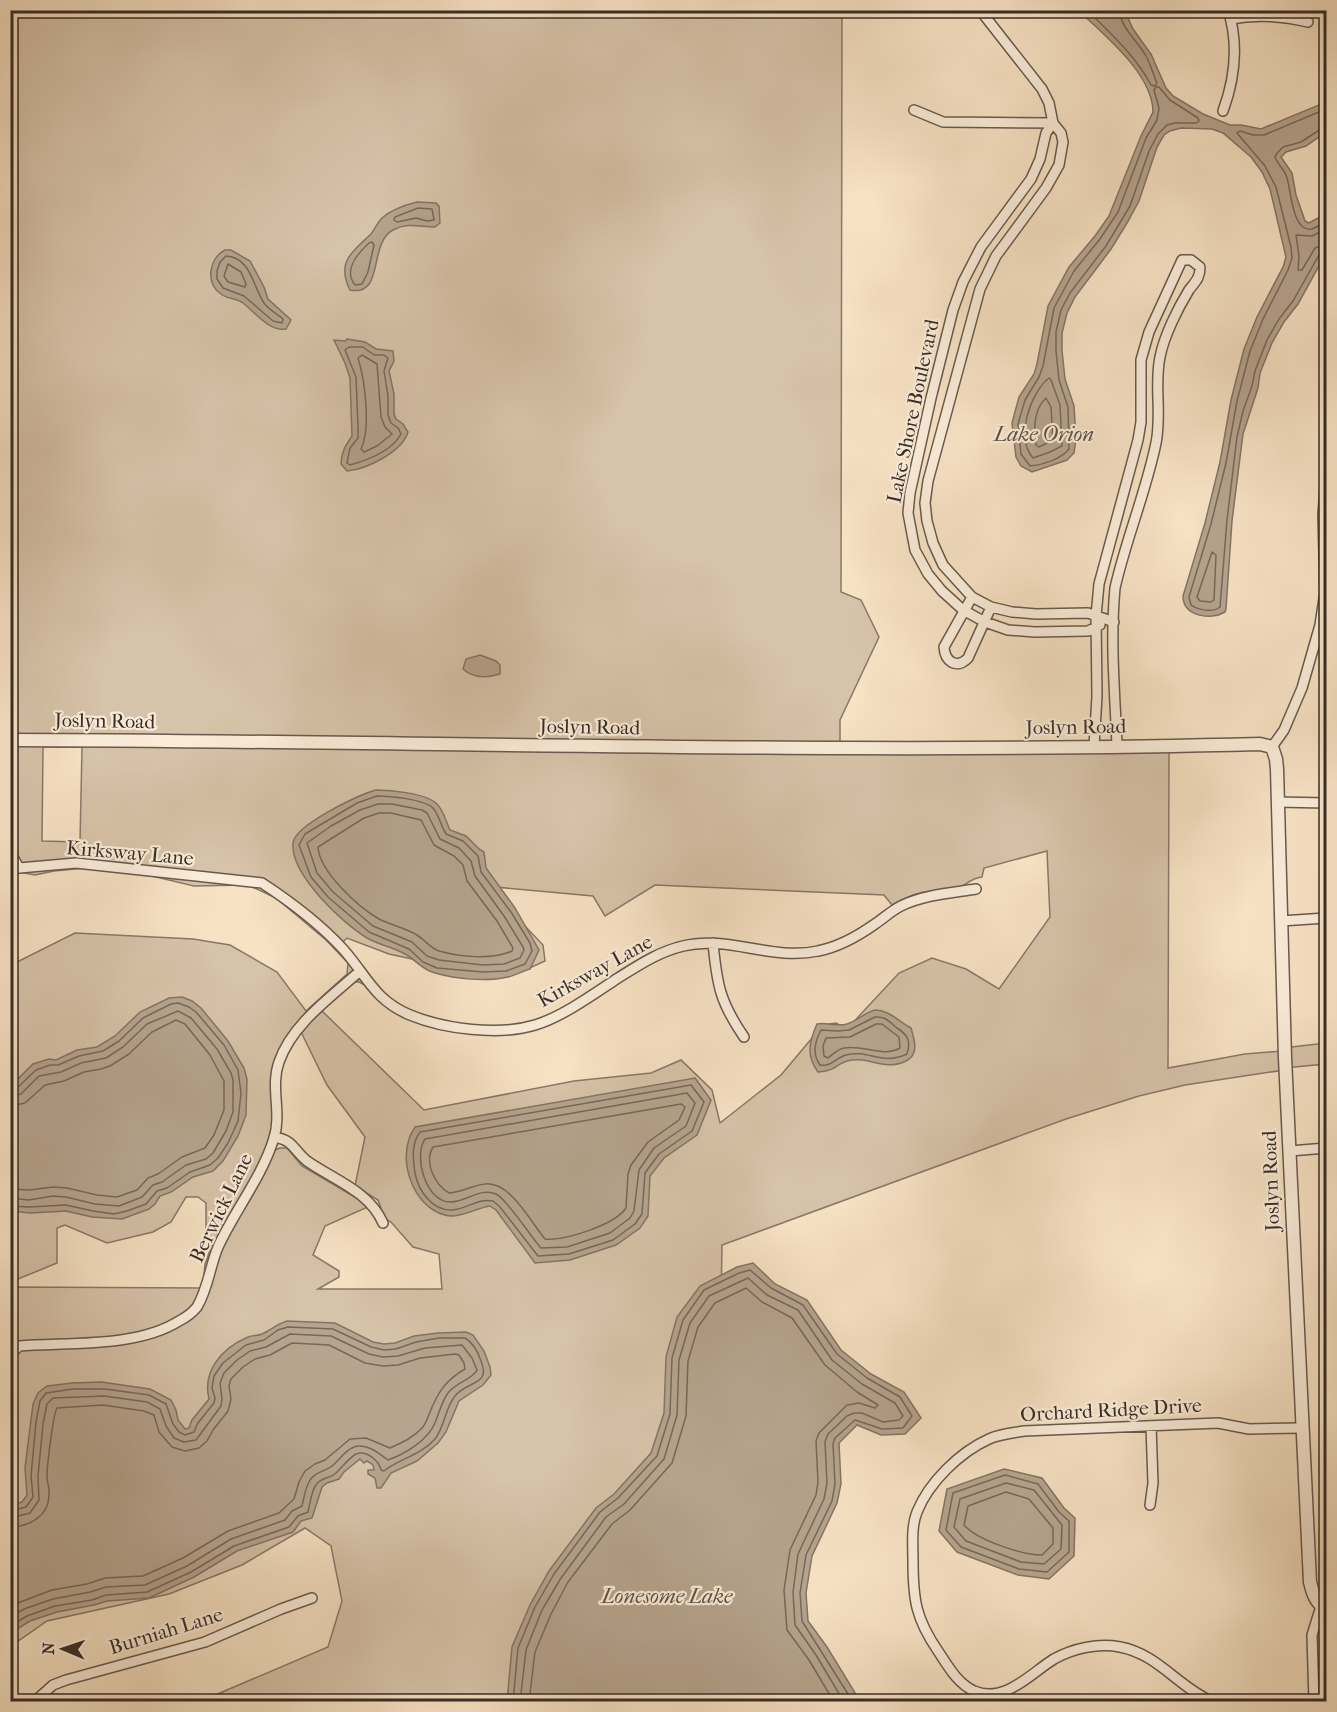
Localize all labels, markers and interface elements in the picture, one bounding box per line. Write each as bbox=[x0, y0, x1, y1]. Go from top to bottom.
street label: Lake Shore Boulevard bbox=[882, 316, 944, 505]
water label: Lake Orion bbox=[992, 422, 1094, 446]
street label: Joslyn Road bbox=[52, 709, 157, 733]
street label: Joslyn Road bbox=[537, 715, 642, 739]
street label: Joslyn Road bbox=[1023, 715, 1128, 739]
street label: Kirksway Lane bbox=[65, 836, 195, 870]
street label: Kirksway Lane bbox=[534, 930, 656, 1012]
street label: Joslyn Road bbox=[1258, 1129, 1284, 1234]
street label: Berwick Lane bbox=[185, 1150, 257, 1266]
street label: Orchard Ridge Drive bbox=[1020, 1394, 1202, 1426]
water label: Lonesome Lake bbox=[599, 1584, 733, 1608]
street label: Burniah Lane bbox=[106, 1603, 226, 1659]
north arrow bbox=[33, 1619, 93, 1679]
text: N bbox=[39, 1641, 58, 1655]

